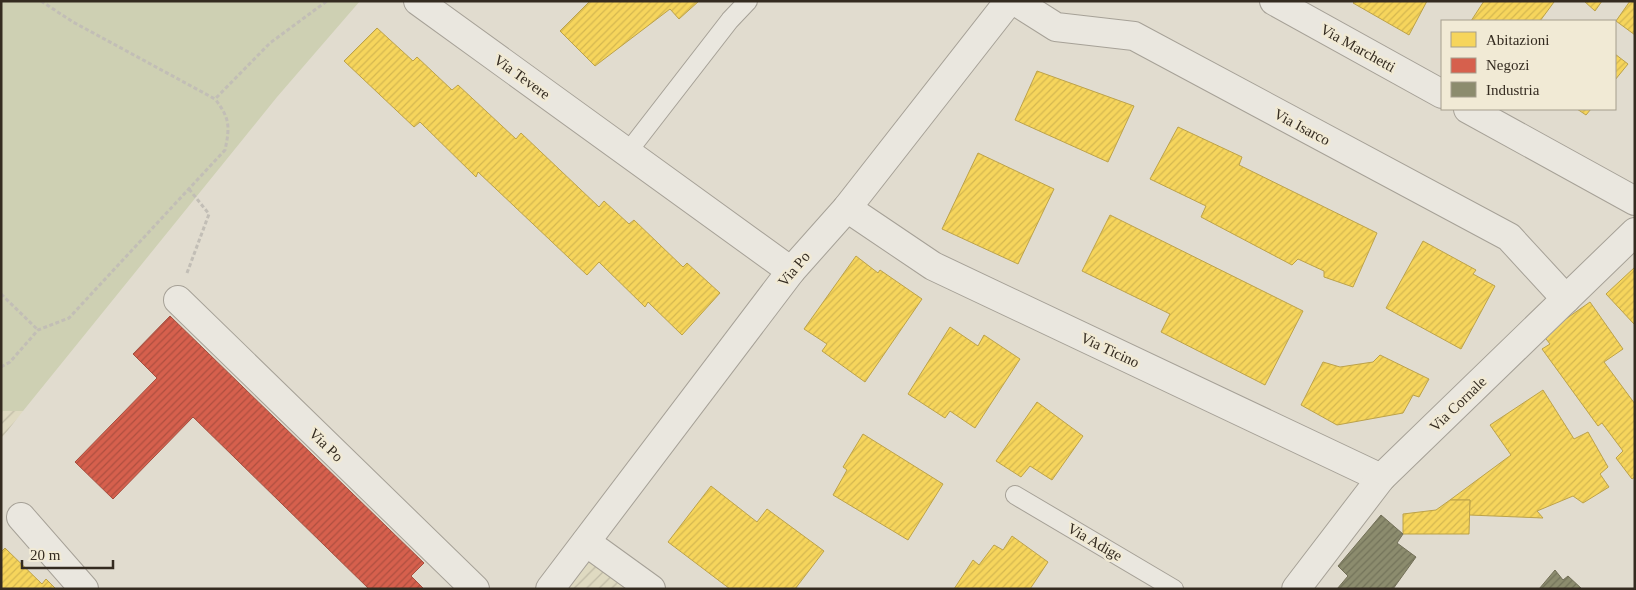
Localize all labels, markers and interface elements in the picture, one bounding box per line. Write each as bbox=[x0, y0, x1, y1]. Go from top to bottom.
legend bbox=[1441, 20, 1616, 110]
street label: Via Marchetti bbox=[1318, 21, 1398, 75]
text: Abitazioni bbox=[1486, 32, 1549, 48]
street label: Via Tevere bbox=[491, 51, 553, 103]
text: Negozi bbox=[1486, 57, 1529, 73]
text: Industria bbox=[1486, 82, 1540, 98]
street label: Via Isarco bbox=[1271, 106, 1333, 148]
street label: Via Po bbox=[775, 248, 813, 290]
street label: Via Ticino bbox=[1078, 329, 1142, 371]
street label: Via Cornale bbox=[1427, 373, 1490, 435]
street label: Via Po bbox=[306, 425, 346, 465]
street label: Via Adige bbox=[1065, 520, 1125, 564]
scale bar bbox=[22, 538, 114, 570]
text: 20 m bbox=[30, 547, 61, 563]

